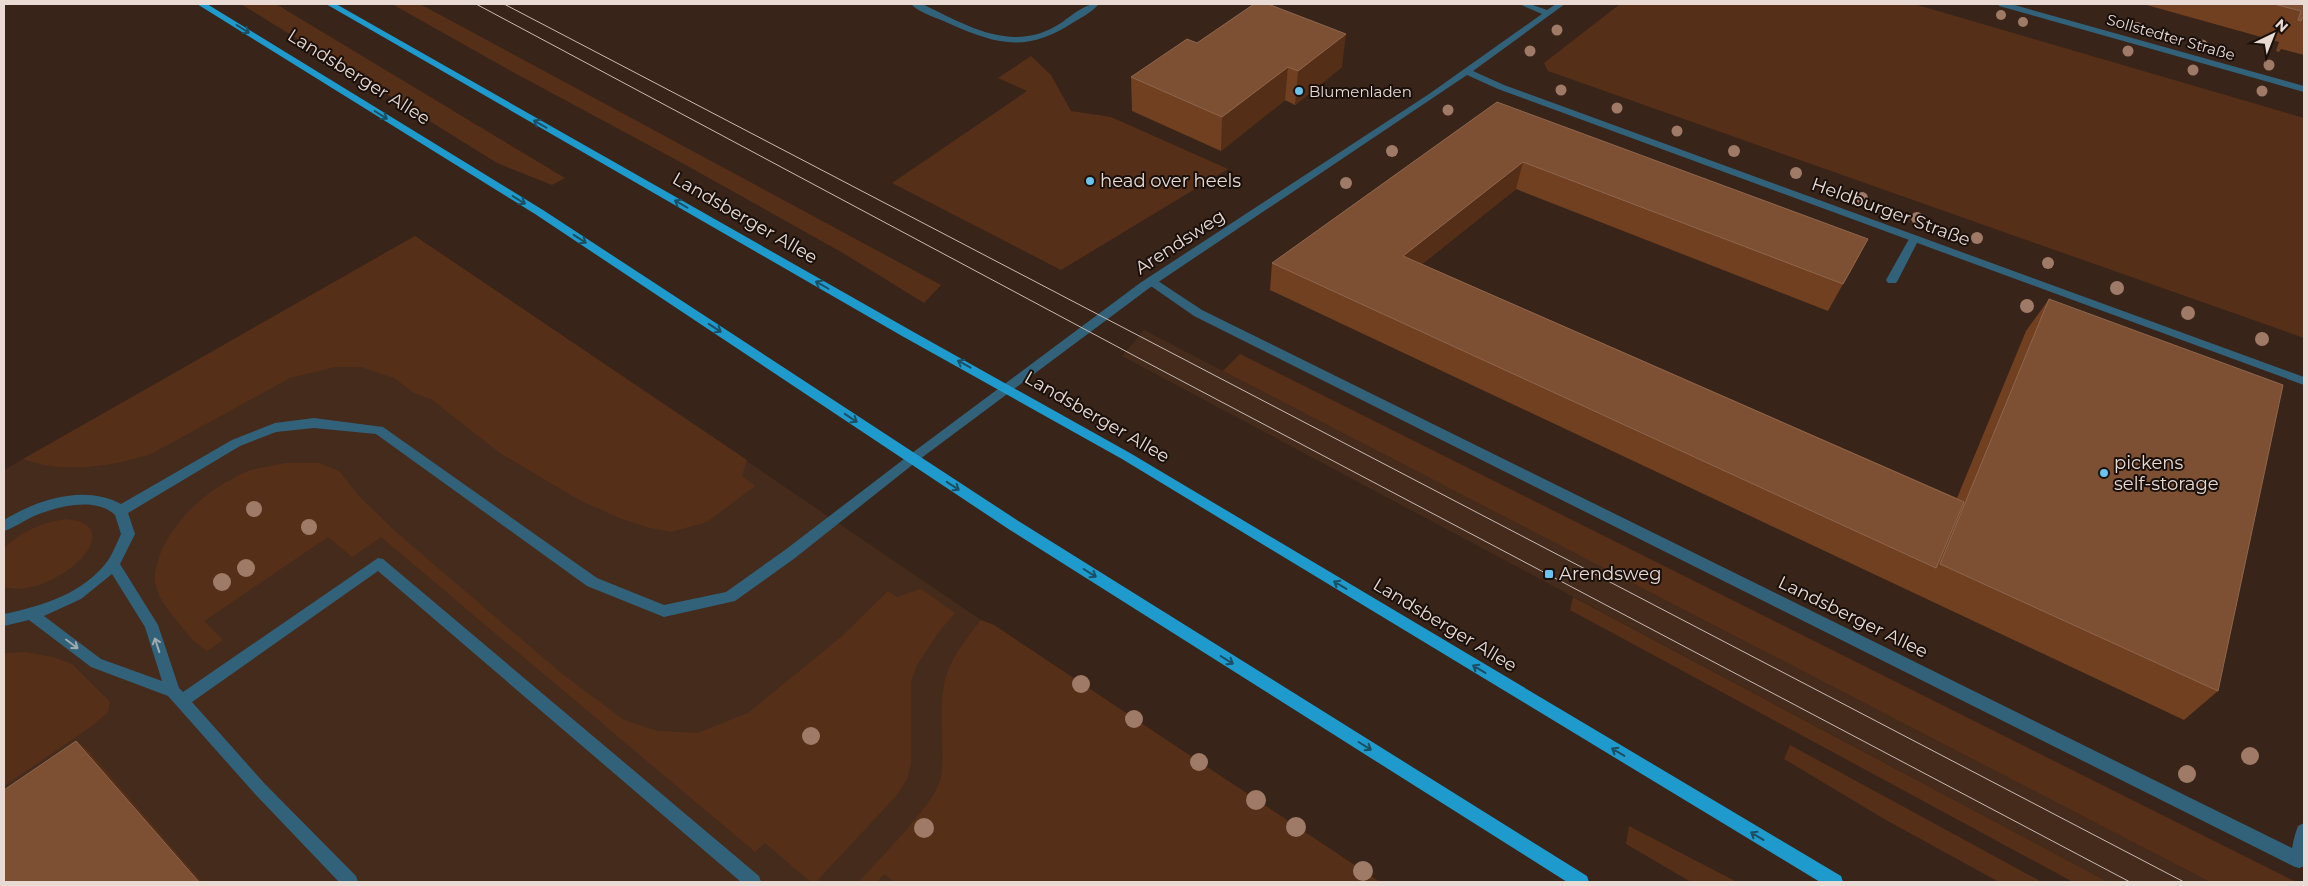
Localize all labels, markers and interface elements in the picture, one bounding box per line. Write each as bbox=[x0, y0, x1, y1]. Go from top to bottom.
street label: Sollstedter Straße bbox=[2105, 10, 2237, 64]
north arrow bbox=[2248, 10, 2298, 60]
text: N bbox=[2272, 15, 2292, 36]
street label: Landsberger Allee bbox=[284, 24, 434, 130]
one-way arrow bbox=[235, 25, 249, 35]
place label: Blumenladen bbox=[1309, 82, 1412, 101]
marker: Blumenladen bbox=[1293, 85, 1305, 97]
one-way arrow bbox=[374, 110, 388, 120]
one-way arrow bbox=[533, 118, 547, 128]
street label: Landsberger Allee bbox=[669, 167, 822, 269]
place label: head over heels bbox=[1100, 170, 1241, 192]
street label: Heldburger Straße bbox=[1809, 173, 1974, 251]
marker: head over heels bbox=[1084, 175, 1096, 187]
one-way arrow bbox=[512, 196, 526, 206]
one-way arrow bbox=[674, 199, 688, 209]
street label: Arendsweg bbox=[1131, 205, 1229, 279]
one-way arrow bbox=[572, 234, 586, 244]
one-way arrow bbox=[814, 280, 829, 290]
one-way arrow bbox=[708, 324, 722, 334]
one-way arrow bbox=[957, 359, 971, 369]
street label: Landsberger Allee bbox=[1021, 366, 1174, 468]
one-way arrow bbox=[844, 413, 858, 423]
place label: pickens self-storage bbox=[2114, 452, 2219, 495]
marker: pickens self-storage bbox=[2098, 467, 2110, 479]
one-way arrow bbox=[945, 481, 959, 491]
place label: Arendsweg bbox=[1559, 563, 1662, 585]
marker: Arendsweg bbox=[1543, 568, 1555, 580]
one-way arrow bbox=[1082, 569, 1096, 579]
street label: Landsberger Allee bbox=[1775, 571, 1932, 663]
street label: Landsberger Allee bbox=[1369, 573, 1521, 677]
one-way arrow bbox=[1333, 579, 1347, 589]
one-way arrow bbox=[152, 638, 161, 653]
one-way arrow bbox=[65, 639, 79, 649]
one-way arrow bbox=[1220, 655, 1234, 665]
one-way arrow bbox=[1472, 663, 1486, 673]
one-way arrow bbox=[1357, 742, 1371, 752]
one-way arrow bbox=[1612, 747, 1626, 757]
one-way arrow bbox=[1751, 831, 1765, 841]

